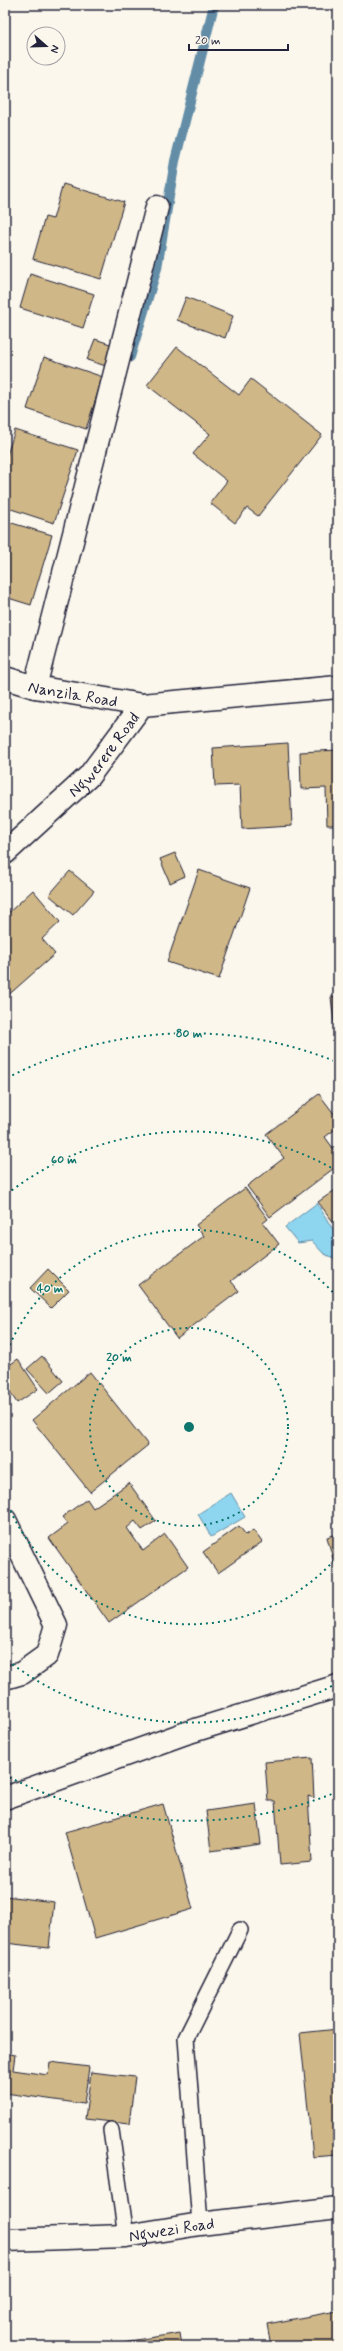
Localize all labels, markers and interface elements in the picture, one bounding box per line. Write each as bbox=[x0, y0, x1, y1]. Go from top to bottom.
north arrow bbox=[26, 26, 66, 66]
scale bar bbox=[189, 26, 288, 52]
text: 20 m bbox=[195, 33, 221, 49]
text: N bbox=[47, 43, 62, 55]
street label: Nanzila Road bbox=[26, 677, 119, 713]
street label: Ngwerere Road bbox=[64, 708, 145, 802]
text: 80 m bbox=[176, 1026, 203, 1042]
text: 60 m bbox=[51, 1152, 77, 1168]
text: 40 m bbox=[37, 1281, 64, 1297]
text: 20 m bbox=[106, 1350, 132, 1366]
centre of rings bbox=[182, 1420, 196, 1434]
street label: Ngwezi Road bbox=[127, 2213, 215, 2247]

